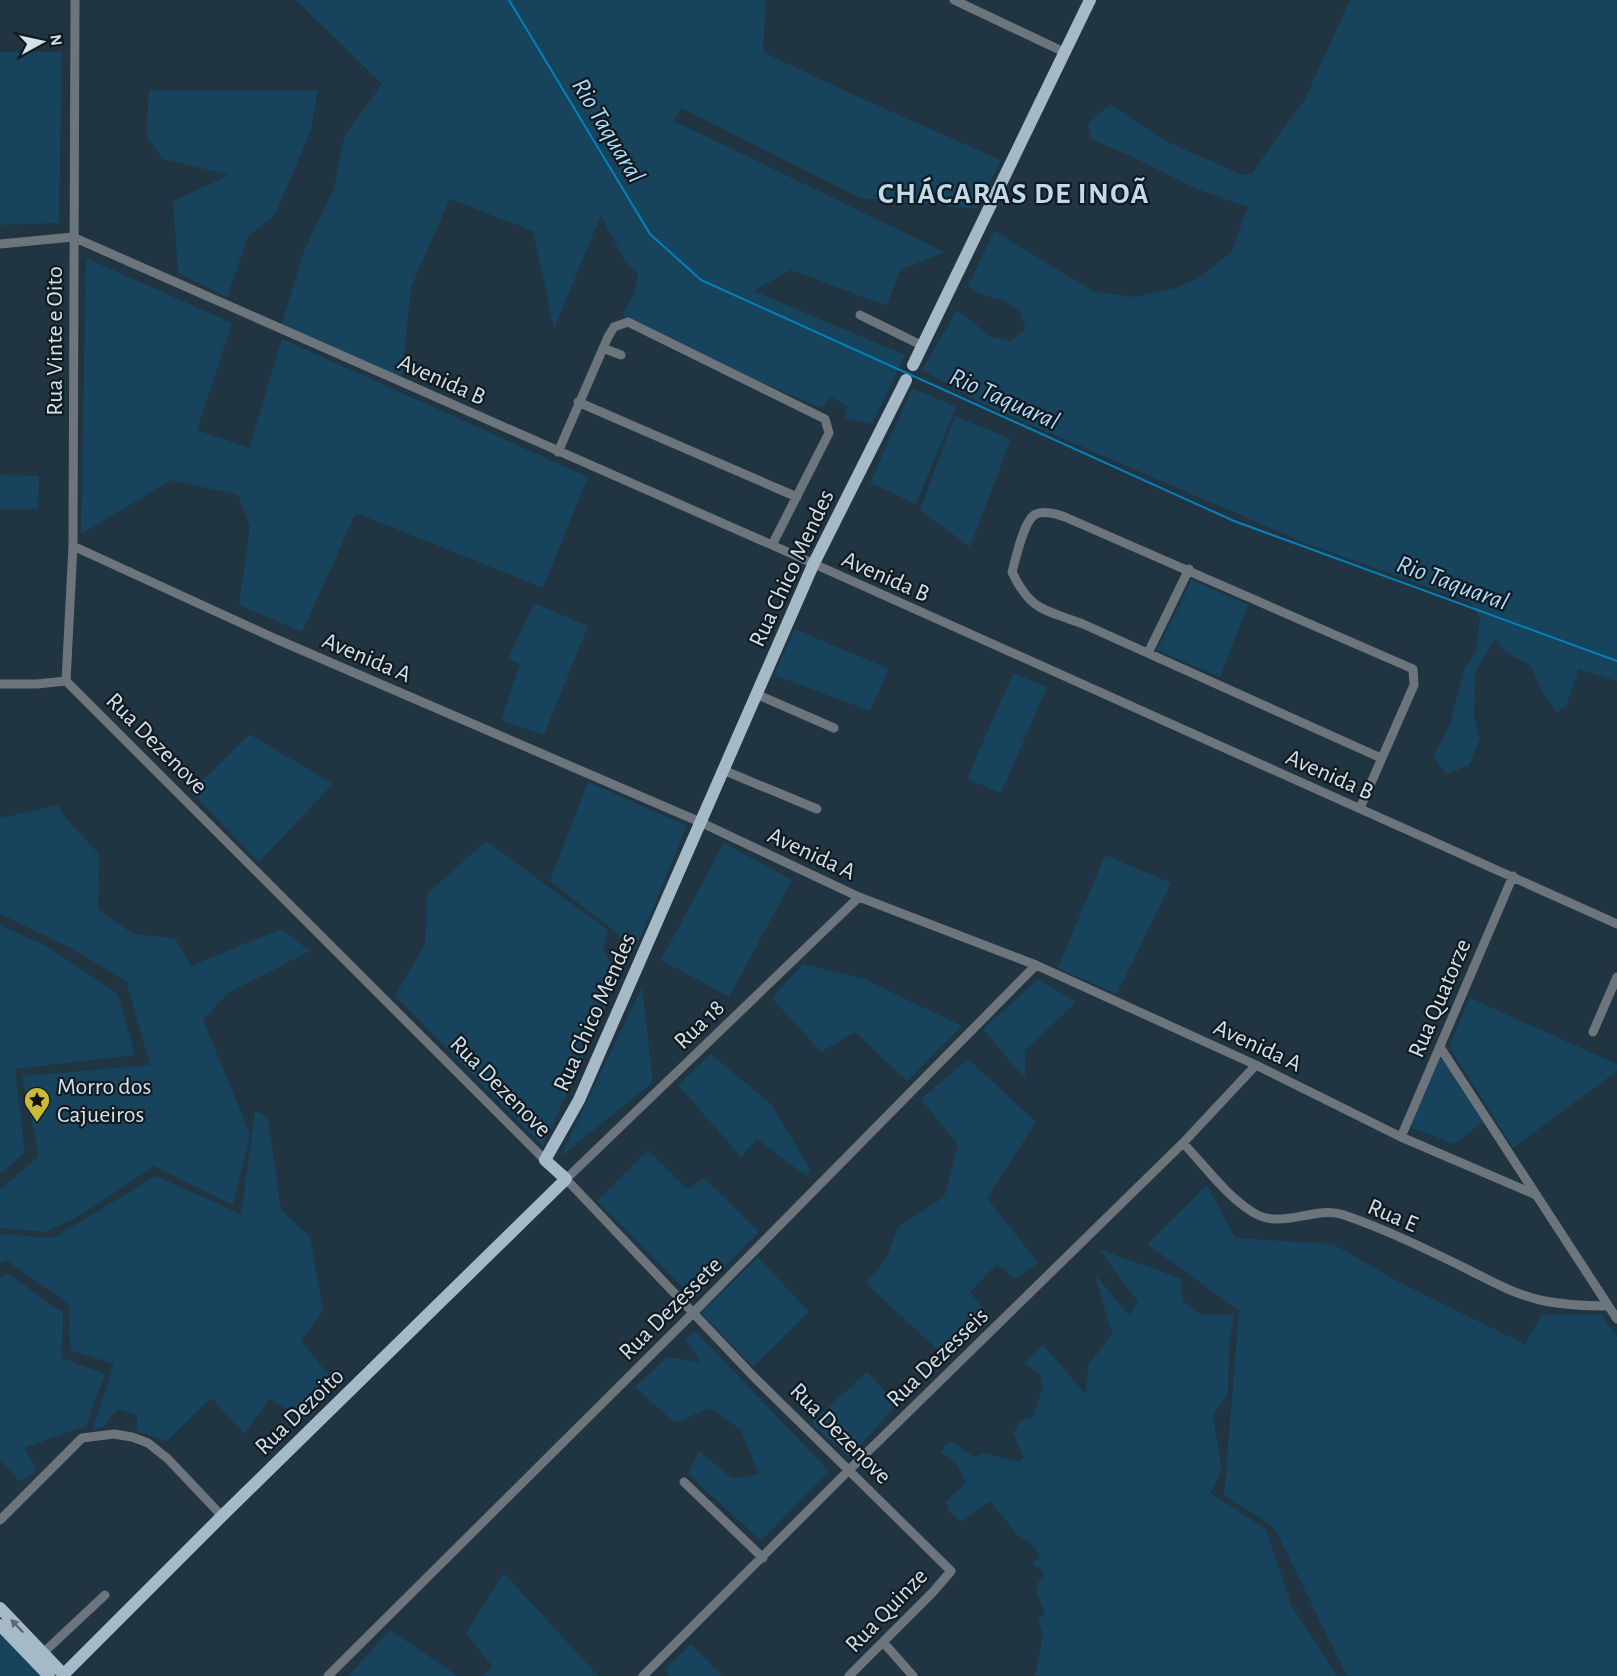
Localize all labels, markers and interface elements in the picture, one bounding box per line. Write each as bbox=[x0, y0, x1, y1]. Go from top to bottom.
north arrow bbox=[12, 12, 72, 72]
text: N bbox=[47, 33, 65, 47]
water label: Rio Taquaral bbox=[567, 74, 649, 187]
district label: CHÁCARAS DE INOÃ bbox=[878, 176, 1150, 209]
street label: Rua Vinte e Oito bbox=[43, 266, 67, 416]
street label: Avenida B bbox=[394, 350, 489, 410]
water label: Rio Taquaral bbox=[946, 363, 1063, 435]
street label: Rua Chico Mendes bbox=[745, 486, 839, 651]
street label: Avenida B bbox=[838, 547, 933, 607]
water label: Rio Taquaral bbox=[1393, 551, 1512, 615]
street label: Avenida A bbox=[319, 629, 415, 687]
street label: Rua Dezenove bbox=[101, 689, 211, 799]
street label: Avenida B bbox=[1282, 745, 1377, 805]
street label: Avenida A bbox=[764, 823, 859, 885]
street label: Rua Chico Mendes bbox=[549, 930, 640, 1095]
street label: Rua Quatorze bbox=[1404, 936, 1476, 1061]
street label: Rua 18 bbox=[670, 995, 730, 1054]
street label: Avenida A bbox=[1210, 1015, 1305, 1077]
street label: Rua Dezenove bbox=[445, 1032, 555, 1142]
place label: Morro dos Cajueiros bbox=[57, 1075, 151, 1127]
place icon: Morro dos Cajueiros bbox=[22, 1085, 52, 1123]
street label: Rua E bbox=[1364, 1195, 1421, 1237]
street label: Rua Dezessete bbox=[615, 1253, 727, 1365]
street label: Rua Dezesseis bbox=[882, 1304, 993, 1412]
street label: Rua Dezoito bbox=[251, 1364, 349, 1460]
street label: Rua Dezenove bbox=[785, 1379, 895, 1489]
street label: Rua Quinze bbox=[841, 1564, 932, 1657]
one-way arrow bbox=[11, 1620, 25, 1634]

